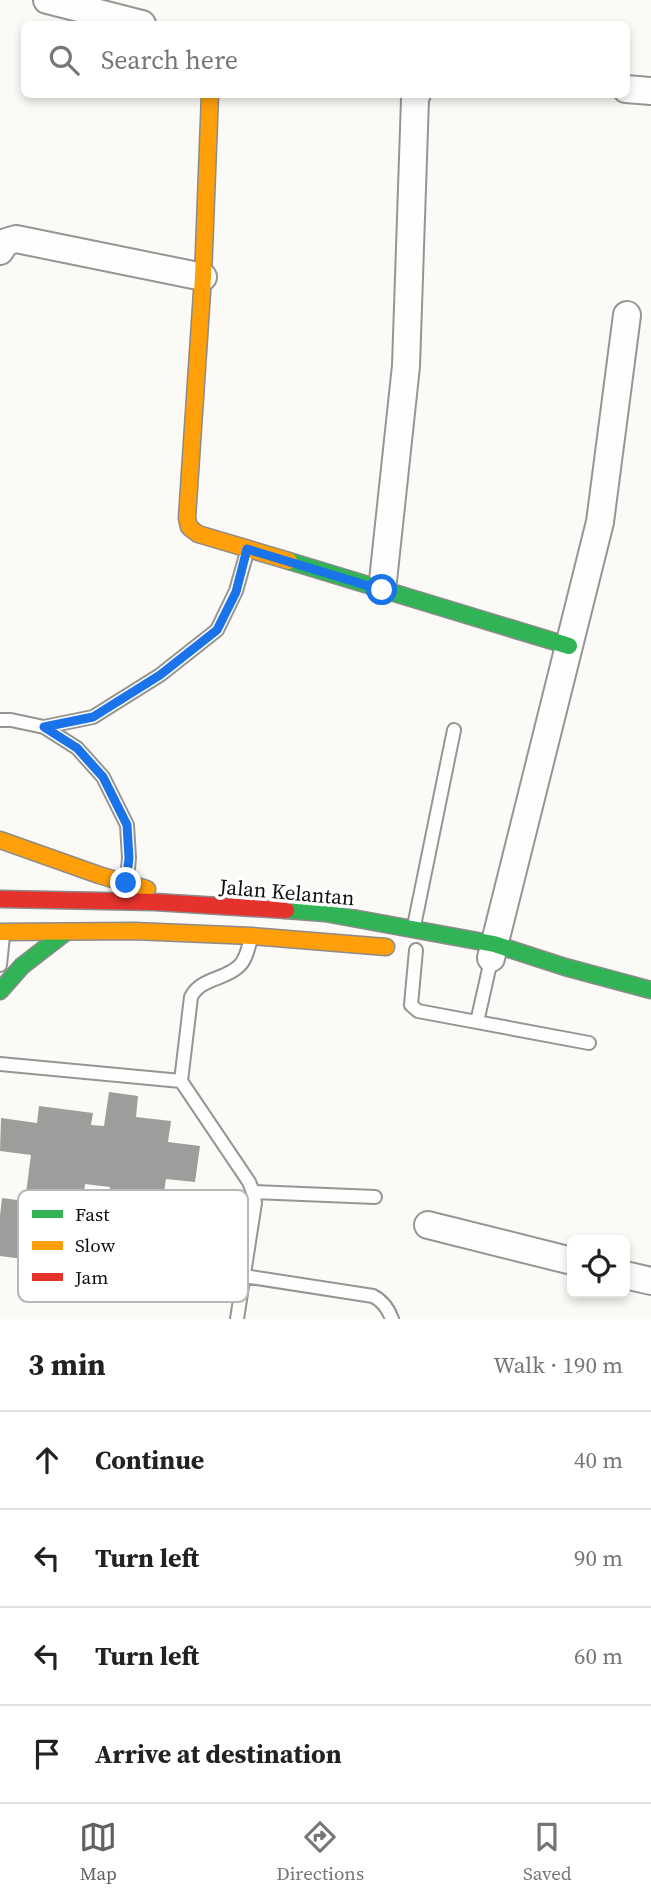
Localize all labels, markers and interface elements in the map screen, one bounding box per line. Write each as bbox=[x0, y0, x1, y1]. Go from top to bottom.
search box bbox=[21, 21, 630, 98]
icon: search bbox=[45, 41, 83, 79]
text: Search here bbox=[101, 42, 238, 78]
route start bbox=[366, 574, 397, 605]
route end bbox=[110, 867, 141, 898]
street label: Jalan Kelantan bbox=[217, 872, 356, 912]
legend bbox=[18, 1190, 248, 1302]
text: Fast bbox=[75, 1201, 110, 1227]
text: Slow bbox=[75, 1232, 116, 1258]
map controls bbox=[567, 1235, 630, 1298]
button: locate bbox=[567, 1235, 630, 1298]
text: Jam bbox=[74, 1264, 108, 1290]
text: 3 min bbox=[28, 1344, 106, 1385]
text: Walk · 190 m bbox=[493, 1349, 623, 1381]
icon: ahead bbox=[28, 1441, 66, 1479]
text: Continue bbox=[95, 1442, 204, 1478]
text: 40 m bbox=[574, 1444, 623, 1476]
icon: left bbox=[28, 1539, 66, 1577]
text: Turn left bbox=[95, 1540, 199, 1576]
text: 90 m bbox=[574, 1542, 623, 1574]
icon: left bbox=[28, 1637, 66, 1675]
text: Turn left bbox=[95, 1638, 199, 1674]
text: 60 m bbox=[574, 1640, 623, 1672]
icon: arrive bbox=[28, 1735, 66, 1773]
text: Arrive at destination bbox=[95, 1736, 342, 1772]
tab: Map bbox=[79, 1818, 117, 1886]
tab: Directions bbox=[276, 1818, 364, 1886]
tab: Saved bbox=[523, 1818, 572, 1886]

